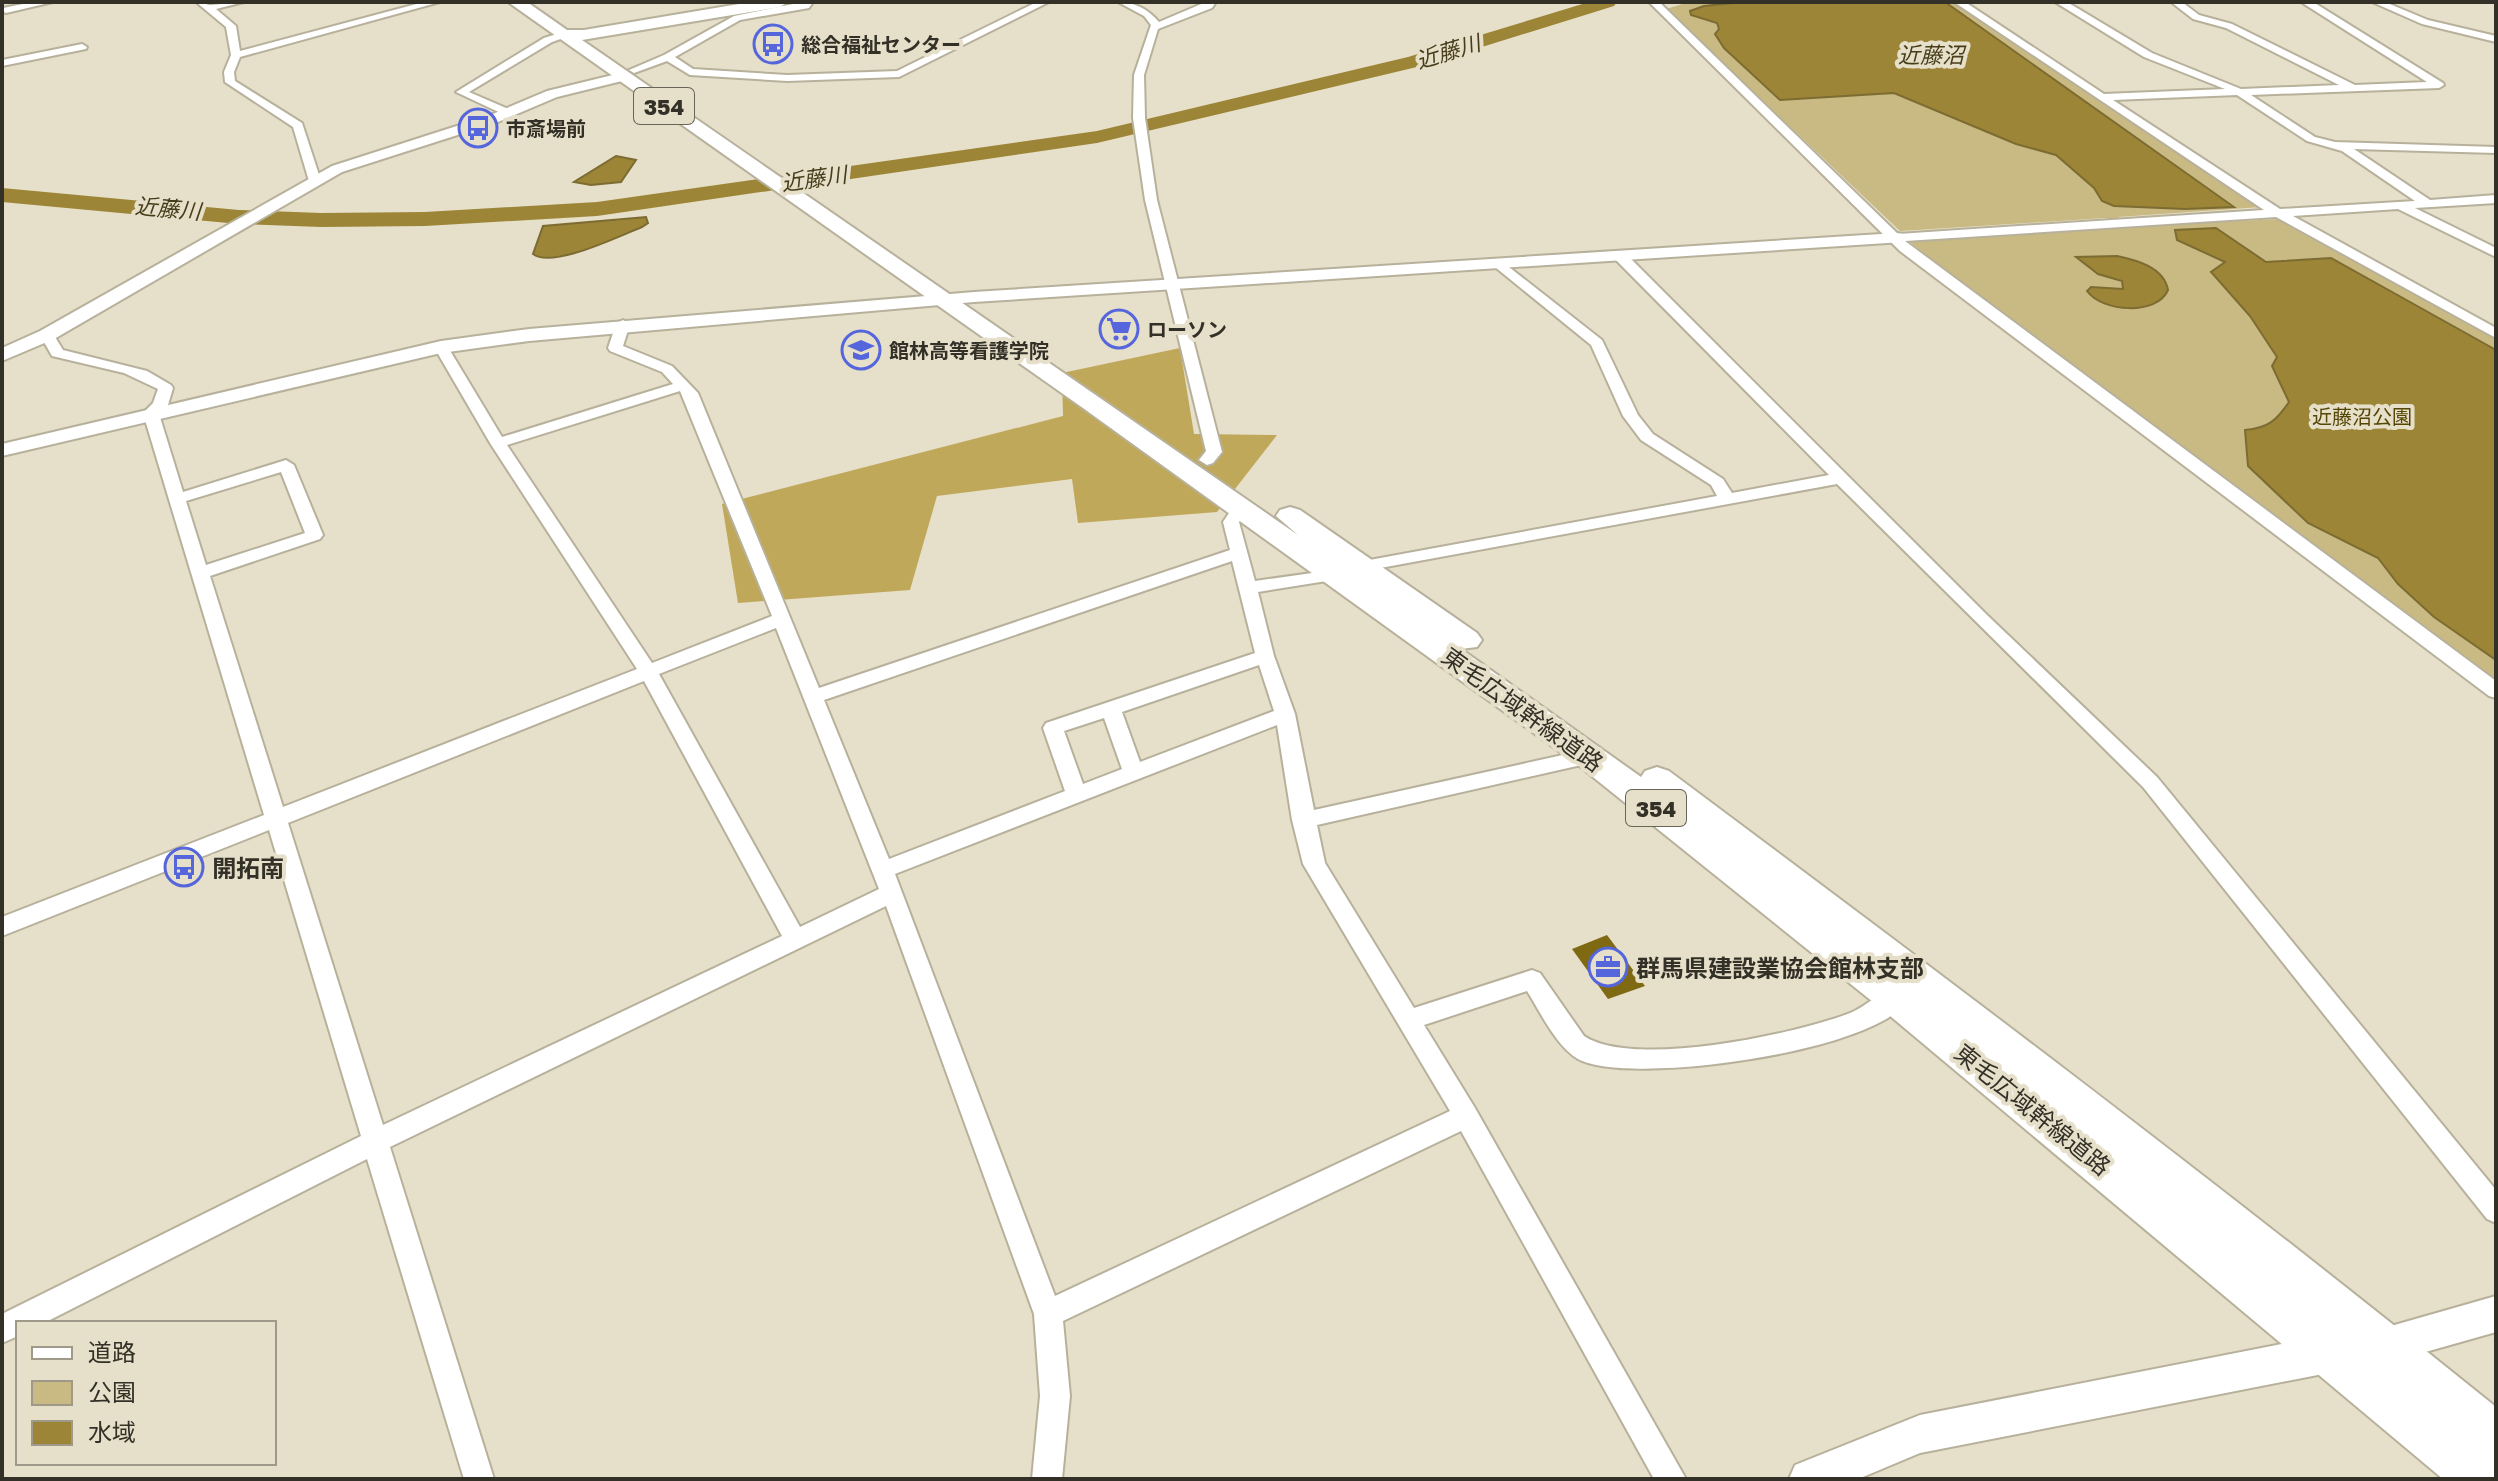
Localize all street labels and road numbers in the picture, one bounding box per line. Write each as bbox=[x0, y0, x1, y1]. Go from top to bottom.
road number: 354 bbox=[634, 88, 694, 124]
street label: 東毛広域幹線道路 bbox=[1437, 641, 1609, 777]
road number: 354 bbox=[1626, 790, 1686, 826]
street label: 東毛広域幹線道路 bbox=[1949, 1037, 2117, 1181]

